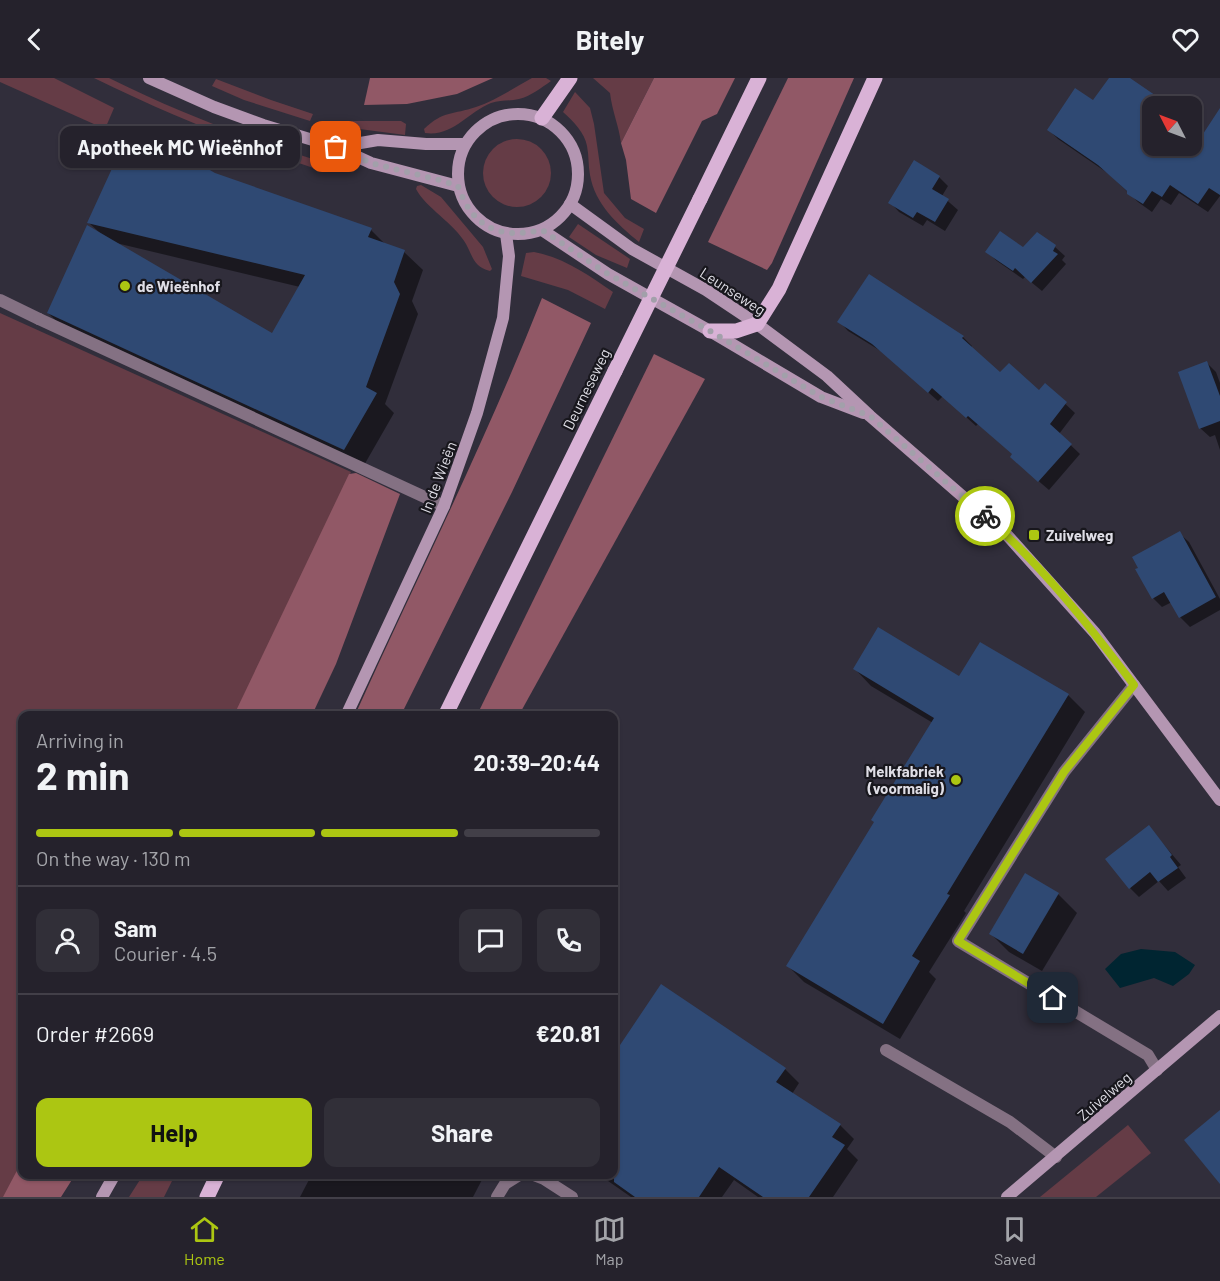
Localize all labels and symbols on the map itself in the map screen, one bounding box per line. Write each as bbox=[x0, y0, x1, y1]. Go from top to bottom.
north arrow bbox=[1142, 96, 1202, 156]
pin bbox=[310, 121, 361, 172]
callout: Apotheek MC Wieënhof bbox=[60, 126, 300, 168]
street label: Leunseweg bbox=[697, 263, 769, 319]
place label: de Wieënhof bbox=[137, 277, 221, 295]
marker: de Wieënhof bbox=[118, 279, 132, 293]
street label: Deurneseweg bbox=[559, 345, 613, 433]
street label: In de Wieën bbox=[416, 439, 460, 515]
courier bbox=[955, 486, 1015, 546]
place label: Zuivelweg bbox=[1046, 526, 1113, 544]
marker: Zuivelweg bbox=[1027, 528, 1041, 542]
place label: Melkfabriek (voormalig) bbox=[866, 762, 945, 797]
marker: Melkfabriek (voormalig) bbox=[949, 773, 963, 787]
pin bbox=[1027, 972, 1078, 1023]
street label: Zuivelweg bbox=[1074, 1068, 1134, 1124]

